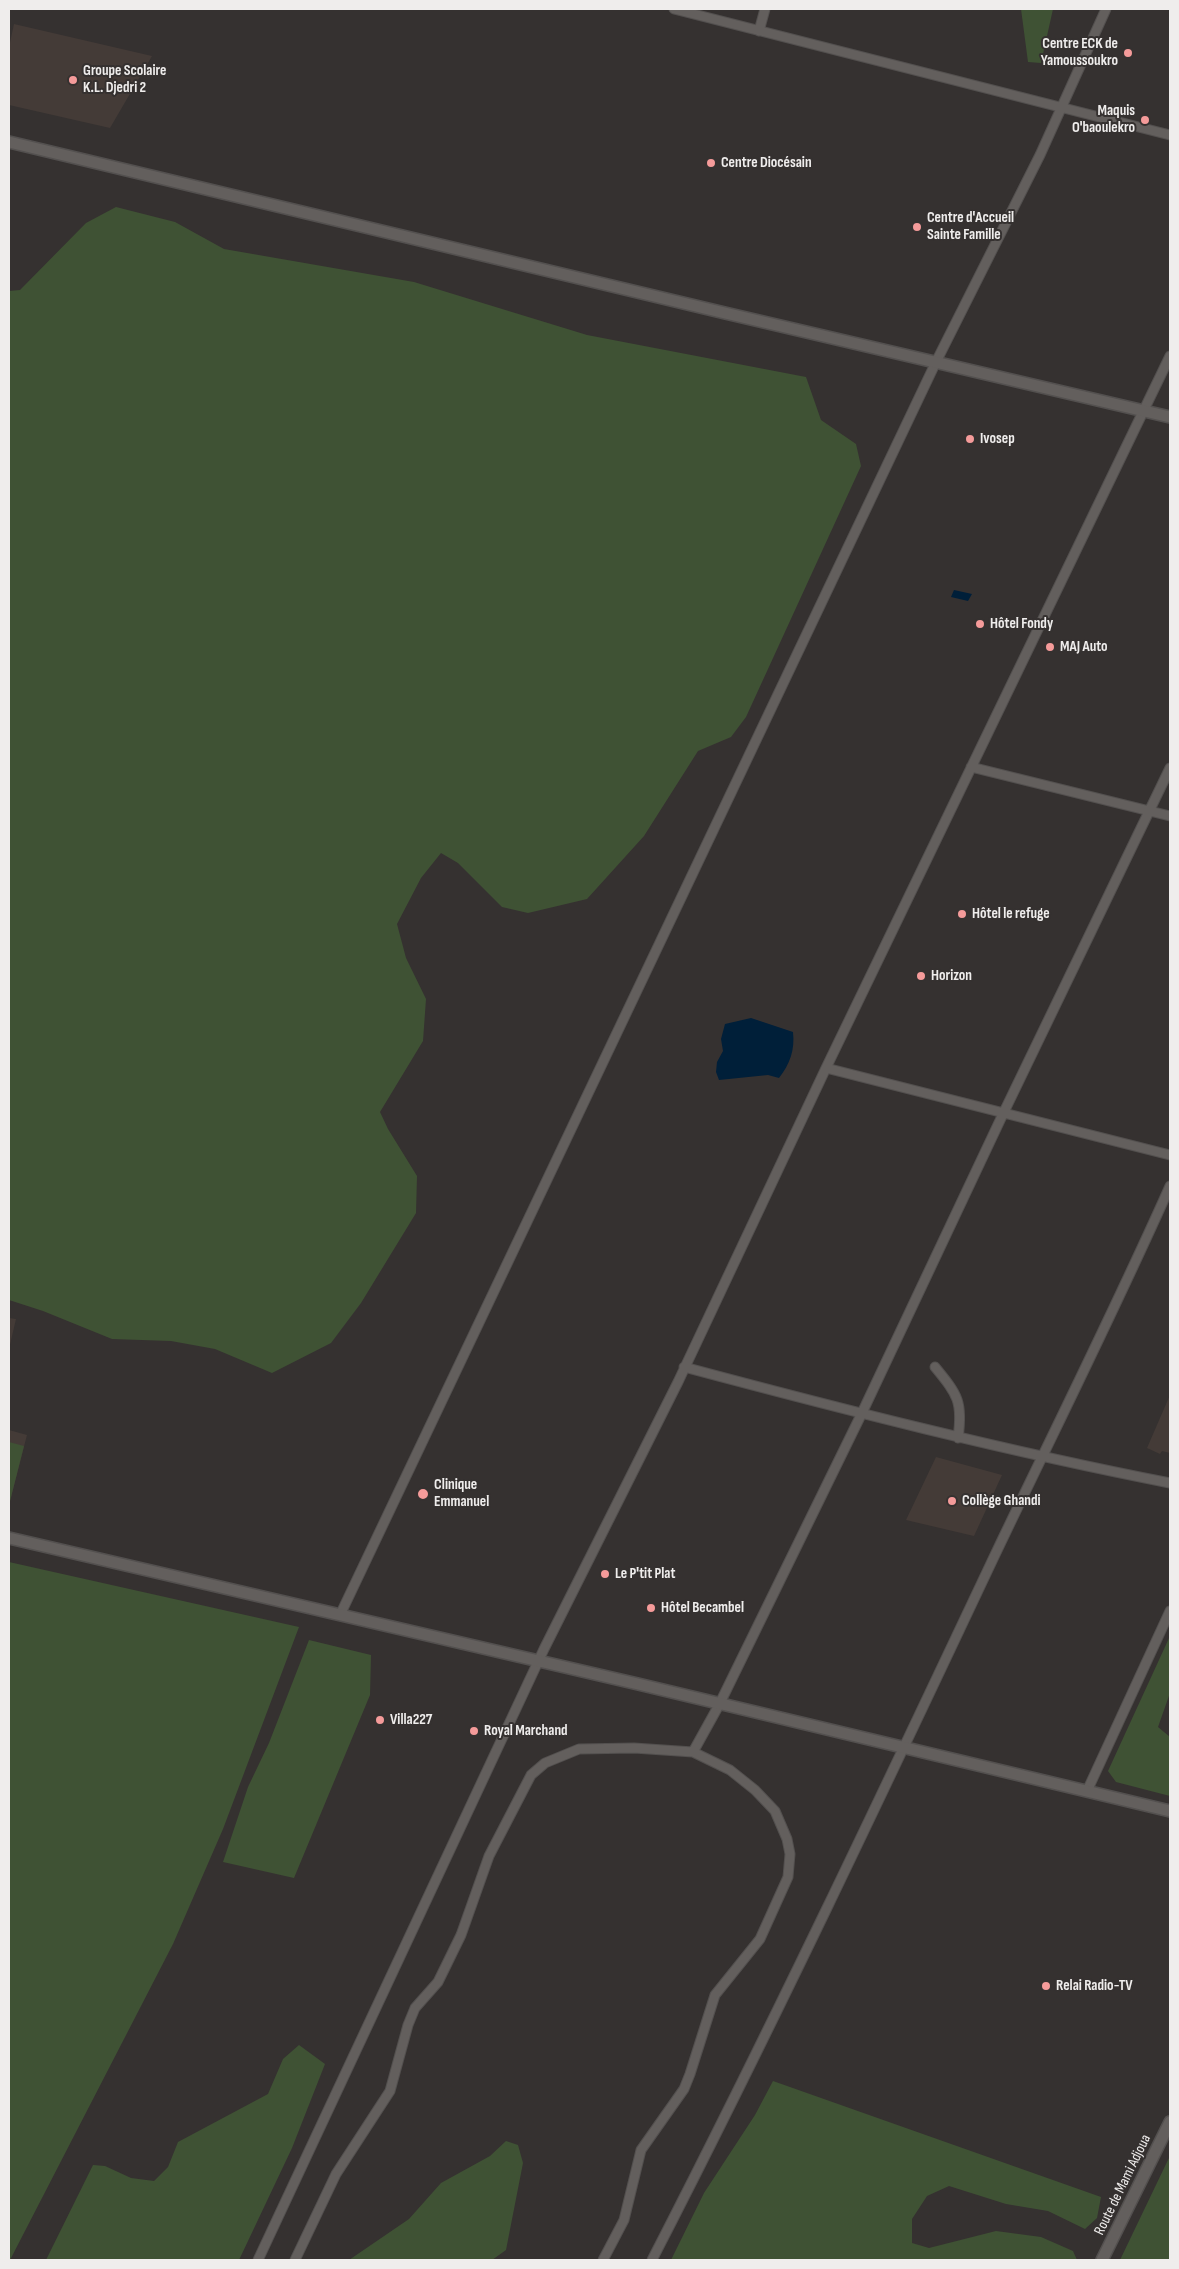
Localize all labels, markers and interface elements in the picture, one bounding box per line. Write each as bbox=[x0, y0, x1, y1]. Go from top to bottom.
place label: Centre ECK de Yamoussoukro bbox=[1041, 35, 1118, 70]
marker: Centre ECK de Yamoussoukro bbox=[1122, 47, 1134, 59]
place label: Groupe Scolaire K.L. Djedri 2 bbox=[83, 62, 166, 97]
marker: Groupe Scolaire K.L. Djedri 2 bbox=[67, 74, 79, 86]
place label: Maquis O'baoulekro bbox=[1072, 102, 1135, 137]
marker: Maquis O'baoulekro bbox=[1139, 114, 1151, 126]
place label: Centre Diocésain bbox=[721, 154, 812, 172]
marker: Centre Diocésain bbox=[705, 157, 717, 169]
place label: Centre d'Accueil Sainte Famille bbox=[927, 209, 1014, 244]
marker: Centre d'Accueil Sainte Famille bbox=[911, 221, 923, 233]
place label: Ivosep bbox=[980, 430, 1015, 448]
marker: Ivosep bbox=[964, 433, 976, 445]
place label: Hôtel Fondy bbox=[990, 615, 1053, 633]
marker: Hôtel Fondy bbox=[974, 618, 986, 630]
place label: MAJ Auto bbox=[1060, 638, 1108, 656]
marker: MAJ Auto bbox=[1044, 641, 1056, 653]
place label: Hôtel le refuge bbox=[972, 905, 1050, 923]
marker: Hôtel le refuge bbox=[956, 908, 968, 920]
place label: Horizon bbox=[931, 967, 972, 985]
marker: Horizon bbox=[915, 970, 927, 982]
place label: Clinique Emmanuel bbox=[434, 1476, 489, 1511]
marker: Clinique Emmanuel bbox=[416, 1487, 430, 1501]
place label: Collège Ghandi bbox=[962, 1492, 1041, 1510]
marker: Collège Ghandi bbox=[946, 1495, 958, 1507]
place label: Le P'tit Plat bbox=[615, 1565, 675, 1583]
marker: Le P'tit Plat bbox=[599, 1568, 611, 1580]
place label: Hôtel Becambel bbox=[661, 1599, 744, 1617]
marker: Hôtel Becambel bbox=[645, 1602, 657, 1614]
place label: Villa227 bbox=[390, 1711, 432, 1729]
marker: Villa227 bbox=[374, 1714, 386, 1726]
place label: Royal Marchand bbox=[484, 1722, 568, 1740]
marker: Royal Marchand bbox=[468, 1725, 480, 1737]
place label: Relai Radio-TV bbox=[1056, 1977, 1133, 1995]
marker: Relai Radio-TV bbox=[1040, 1980, 1052, 1992]
street label: Route de Mami Adjoua bbox=[1091, 2132, 1155, 2238]

